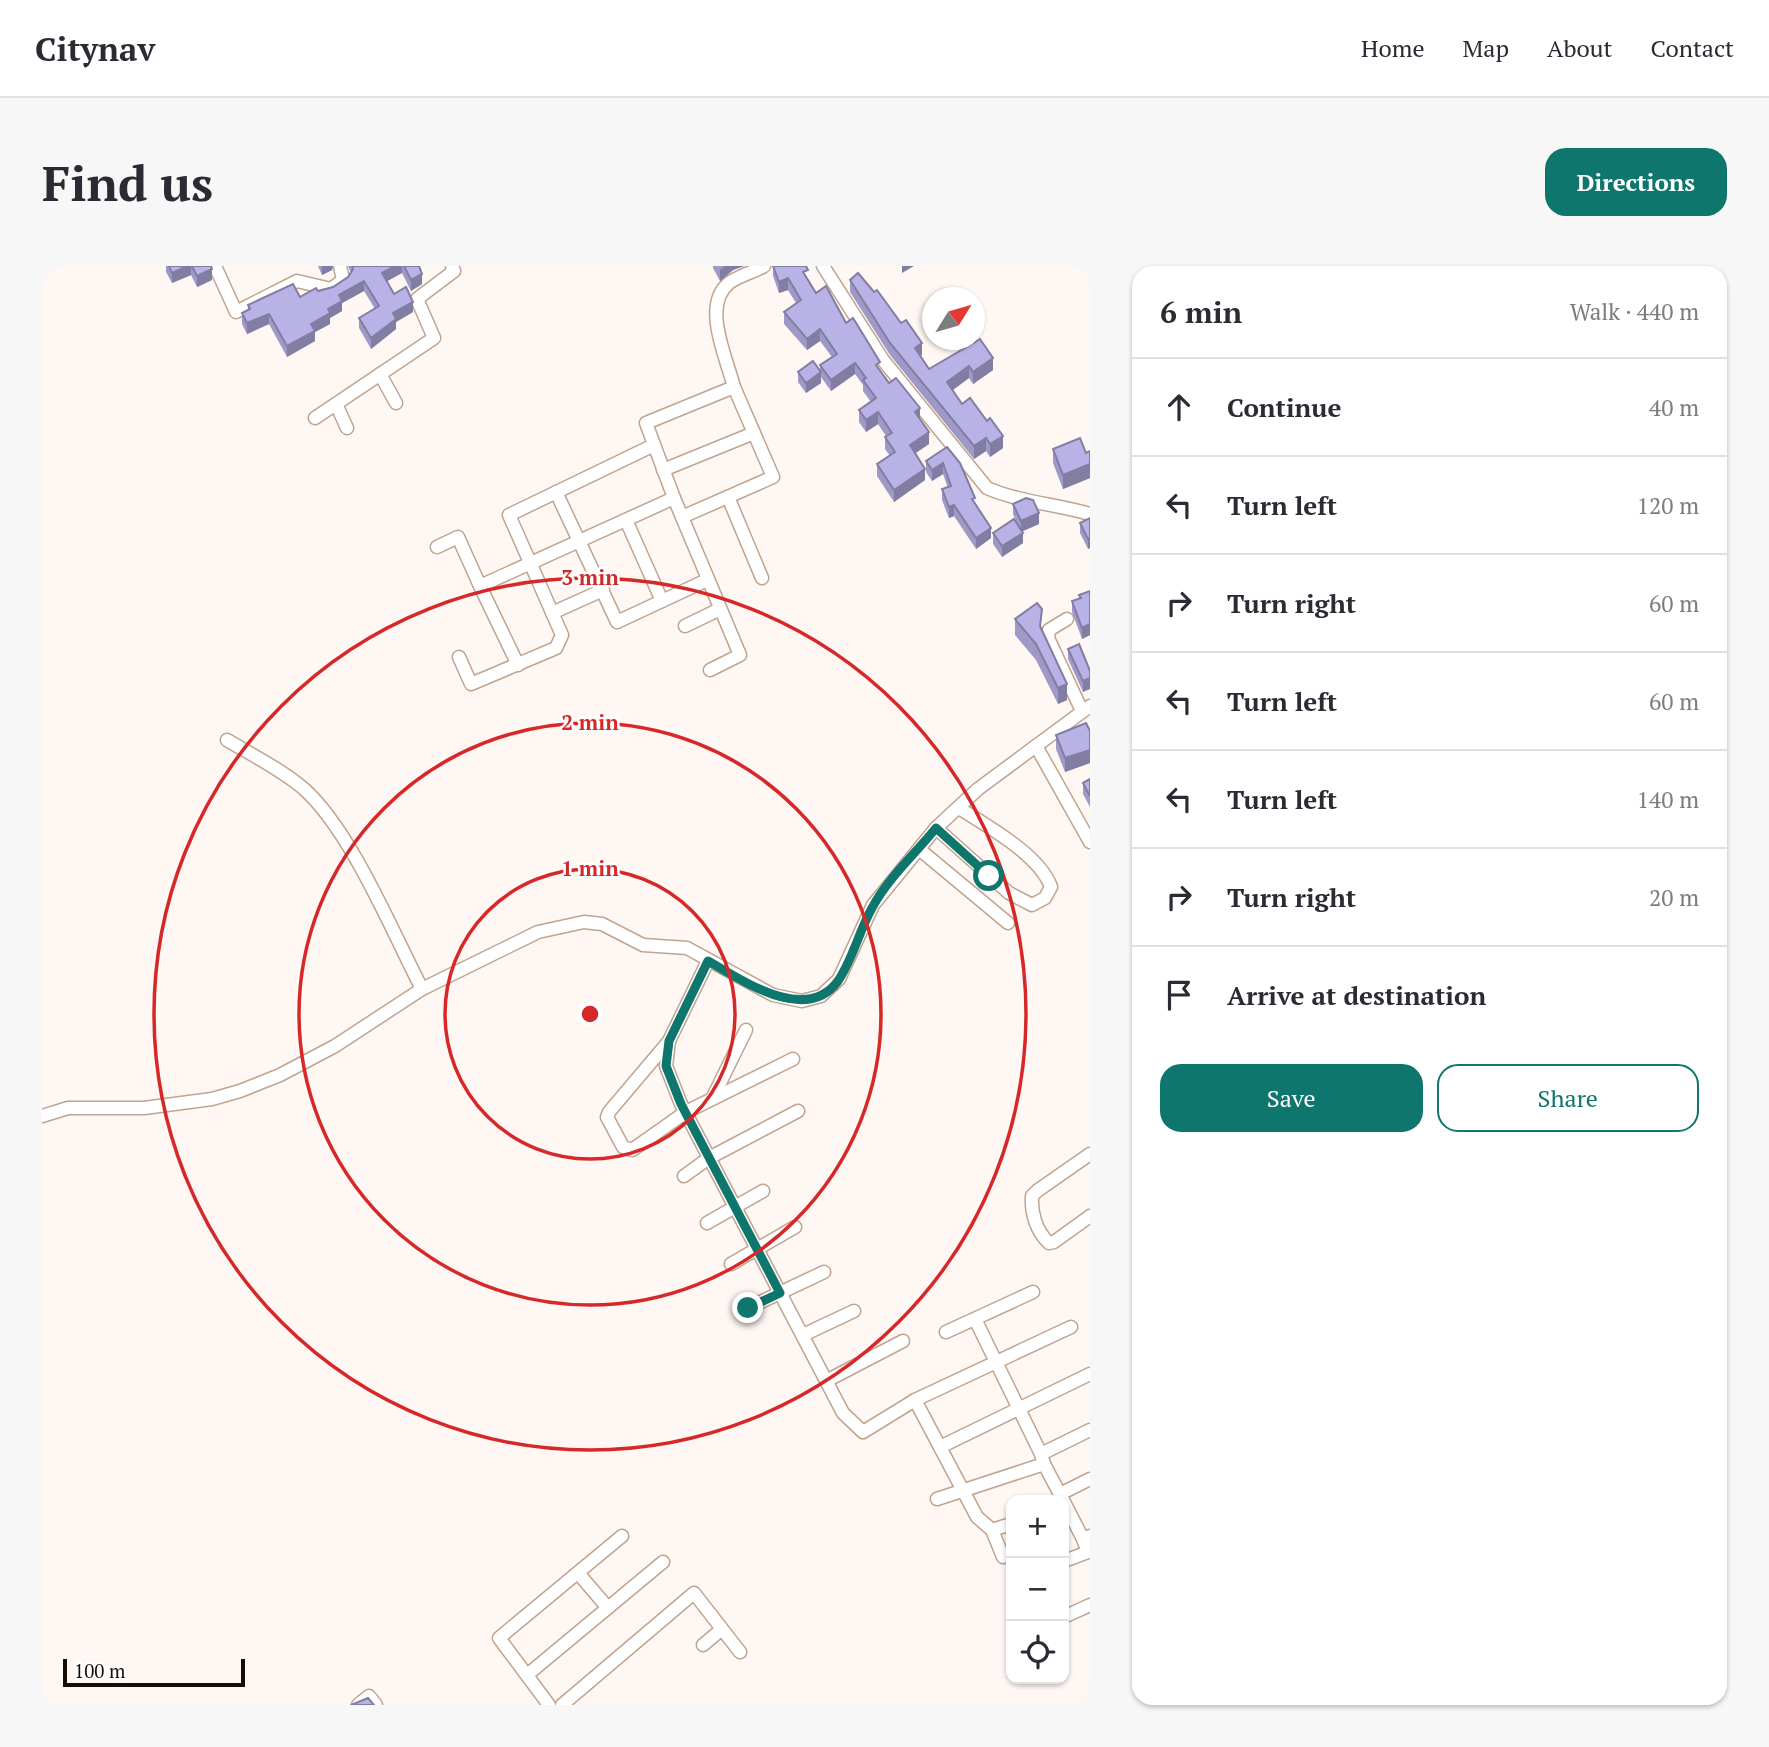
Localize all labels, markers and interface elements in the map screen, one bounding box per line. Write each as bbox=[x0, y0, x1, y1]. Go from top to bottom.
text: Citynav bbox=[35, 27, 155, 70]
text: Home bbox=[1361, 32, 1425, 64]
text: Map bbox=[1463, 32, 1509, 64]
text: About bbox=[1547, 32, 1613, 64]
text: Contact bbox=[1651, 32, 1734, 64]
button: Directions bbox=[1545, 148, 1727, 216]
text: Find us bbox=[42, 150, 213, 215]
north arrow bbox=[922, 287, 985, 350]
text: 6 min bbox=[1160, 292, 1242, 332]
text: Walk · 440 m bbox=[1570, 296, 1699, 327]
icon: ahead bbox=[1160, 388, 1198, 426]
text: Continue bbox=[1227, 390, 1341, 424]
text: 40 m bbox=[1649, 392, 1699, 423]
icon: left bbox=[1160, 486, 1198, 524]
text: Turn left bbox=[1227, 488, 1337, 522]
text: 120 m bbox=[1637, 490, 1699, 521]
text: 3 min bbox=[561, 563, 619, 591]
icon: right bbox=[1160, 584, 1198, 622]
text: Turn right bbox=[1227, 586, 1356, 620]
text: 60 m bbox=[1649, 588, 1699, 619]
icon: left bbox=[1160, 682, 1198, 720]
text: Turn left bbox=[1227, 684, 1337, 718]
text: 60 m bbox=[1649, 686, 1699, 717]
text: 2 min bbox=[561, 708, 619, 736]
icon: left bbox=[1160, 780, 1198, 818]
text: Turn left bbox=[1227, 782, 1337, 816]
text: 140 m bbox=[1637, 784, 1699, 815]
text: 1 min bbox=[561, 854, 619, 882]
route start bbox=[973, 860, 1004, 891]
icon: right bbox=[1160, 878, 1198, 916]
text: Turn right bbox=[1227, 880, 1356, 914]
text: 20 m bbox=[1649, 882, 1699, 913]
icon: arrive bbox=[1160, 976, 1198, 1014]
text: Arrive at destination bbox=[1227, 978, 1486, 1012]
centre of rings bbox=[578, 1002, 602, 1026]
button: Save bbox=[1160, 1064, 1423, 1132]
button: Share bbox=[1437, 1064, 1699, 1132]
route end bbox=[732, 1292, 763, 1323]
map controls bbox=[1006, 1495, 1069, 1684]
button: + bbox=[1006, 1495, 1069, 1558]
button: − bbox=[1006, 1558, 1069, 1621]
button: locate bbox=[1006, 1621, 1069, 1684]
scale bar bbox=[63, 1656, 245, 1688]
text: 100 m bbox=[74, 1658, 125, 1683]

